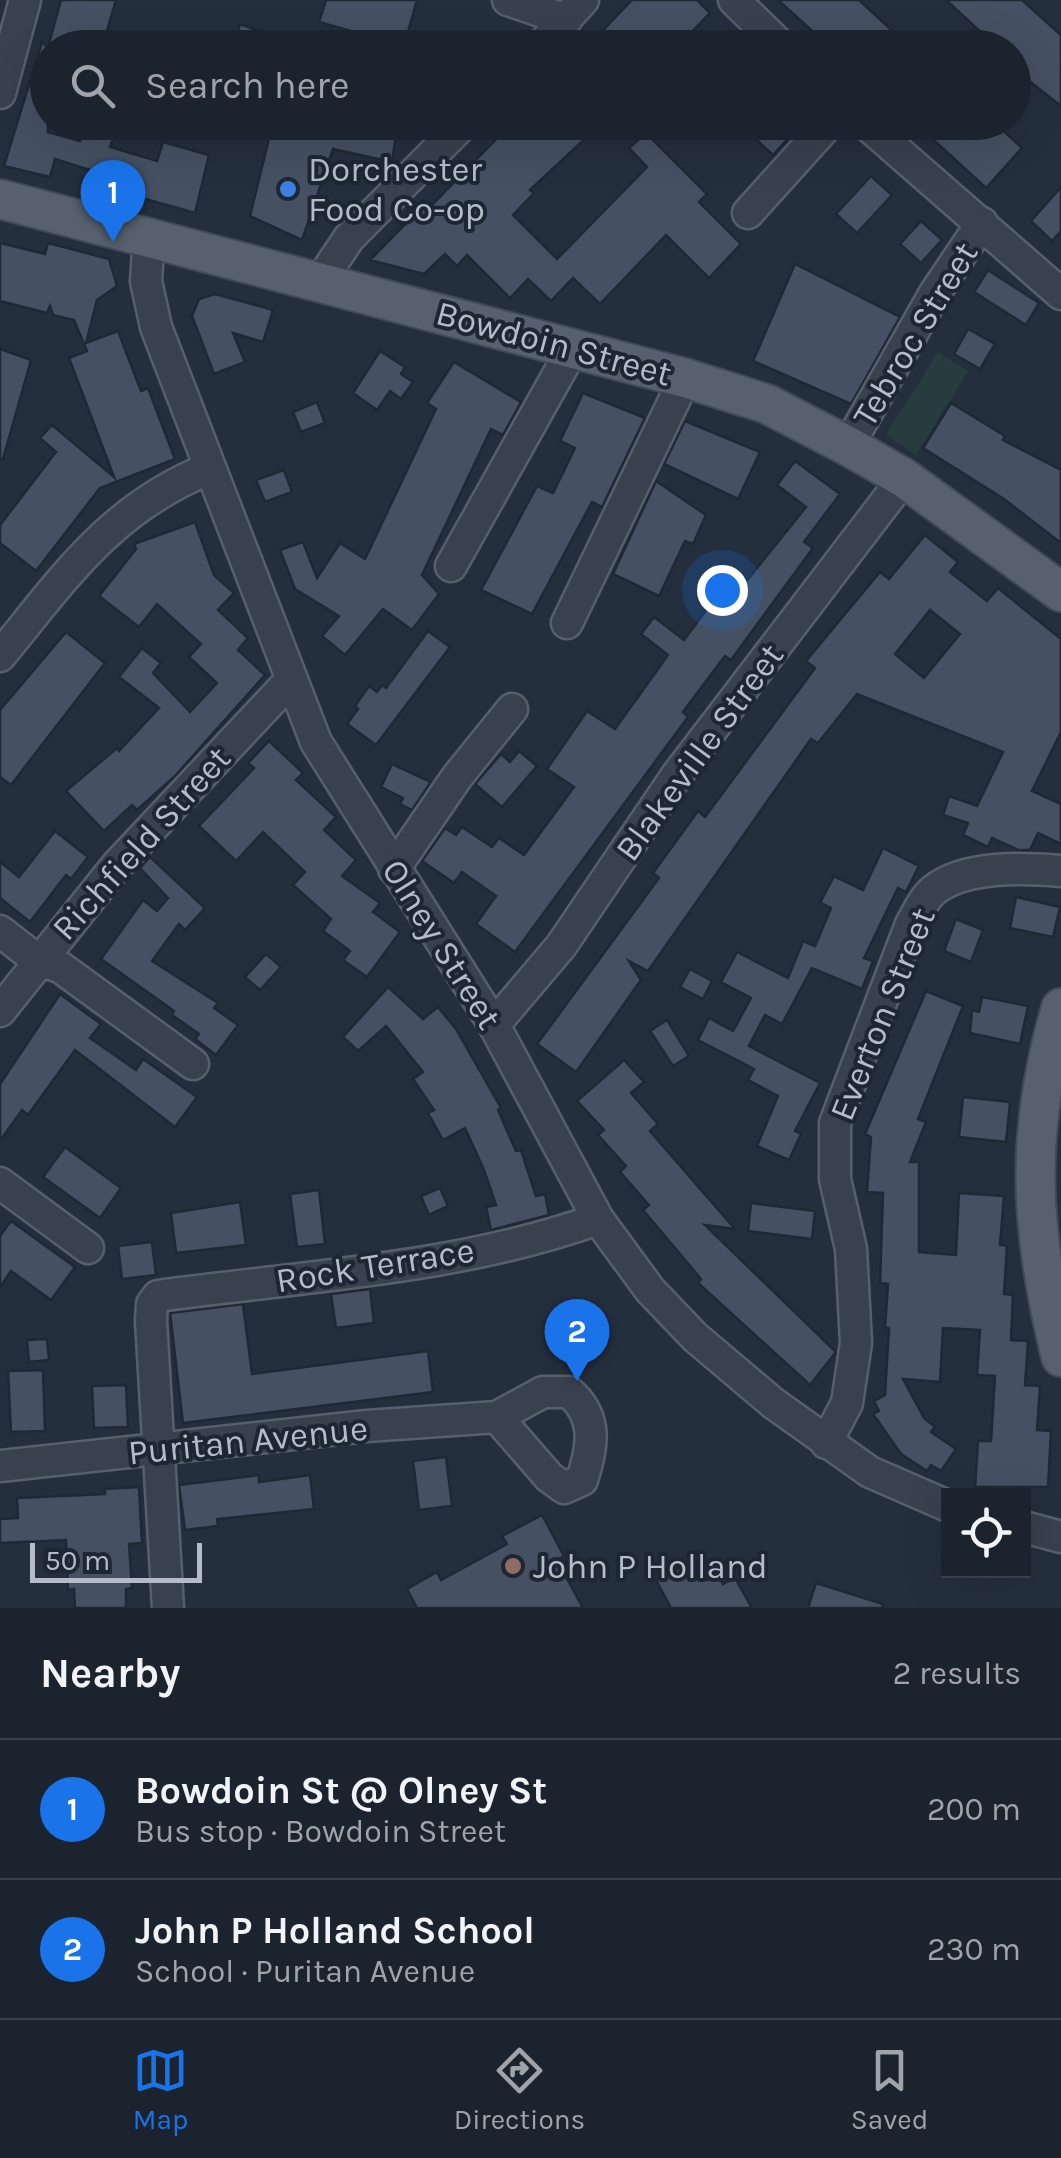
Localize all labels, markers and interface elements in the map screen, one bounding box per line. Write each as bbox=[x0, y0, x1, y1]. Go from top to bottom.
search box bbox=[30, 30, 1031, 140]
icon: search bbox=[65, 58, 120, 113]
text: Search here bbox=[145, 63, 349, 108]
place label: Dorchester Food Co-op bbox=[308, 149, 485, 230]
pin: 1 bbox=[80, 160, 146, 242]
marker: Dorchester Food Co-op bbox=[277, 178, 299, 200]
street label: Tebroc Street bbox=[844, 235, 987, 434]
street label: Bowdoin Street bbox=[432, 292, 676, 395]
your location bbox=[697, 565, 748, 616]
street label: Blakeville Street bbox=[607, 636, 792, 869]
street label: Richfield Street bbox=[44, 738, 239, 949]
street label: Olney Street bbox=[373, 852, 510, 1037]
street label: Everton Street bbox=[821, 902, 944, 1126]
street label: Rock Terrace bbox=[273, 1230, 477, 1301]
pin: 2 bbox=[544, 1298, 610, 1381]
street label: Puritan Avenue bbox=[126, 1408, 370, 1473]
map controls bbox=[941, 1488, 1031, 1578]
button: locate bbox=[941, 1488, 1031, 1578]
scale bar bbox=[30, 1538, 202, 1582]
text: 50 m bbox=[45, 1544, 110, 1577]
place label: John P Holland bbox=[533, 1546, 768, 1587]
marker: John P Holland bbox=[502, 1555, 524, 1577]
text: Nearby bbox=[40, 1648, 180, 1698]
text: 2 results bbox=[893, 1655, 1021, 1692]
text: Bowdoin St @ Olney St bbox=[135, 1768, 547, 1813]
text: 1 bbox=[67, 1791, 78, 1828]
text: 200 m bbox=[927, 1791, 1021, 1828]
text: Bus stop · Bowdoin Street bbox=[135, 1813, 506, 1850]
text: John P Holland School bbox=[135, 1908, 535, 1953]
text: 2 bbox=[63, 1931, 82, 1968]
text: 230 m bbox=[927, 1931, 1021, 1968]
text: School · Puritan Avenue bbox=[135, 1953, 475, 1990]
tab: Map bbox=[133, 2043, 188, 2136]
tab: Directions bbox=[454, 2043, 585, 2136]
tab: Saved bbox=[851, 2043, 928, 2136]

